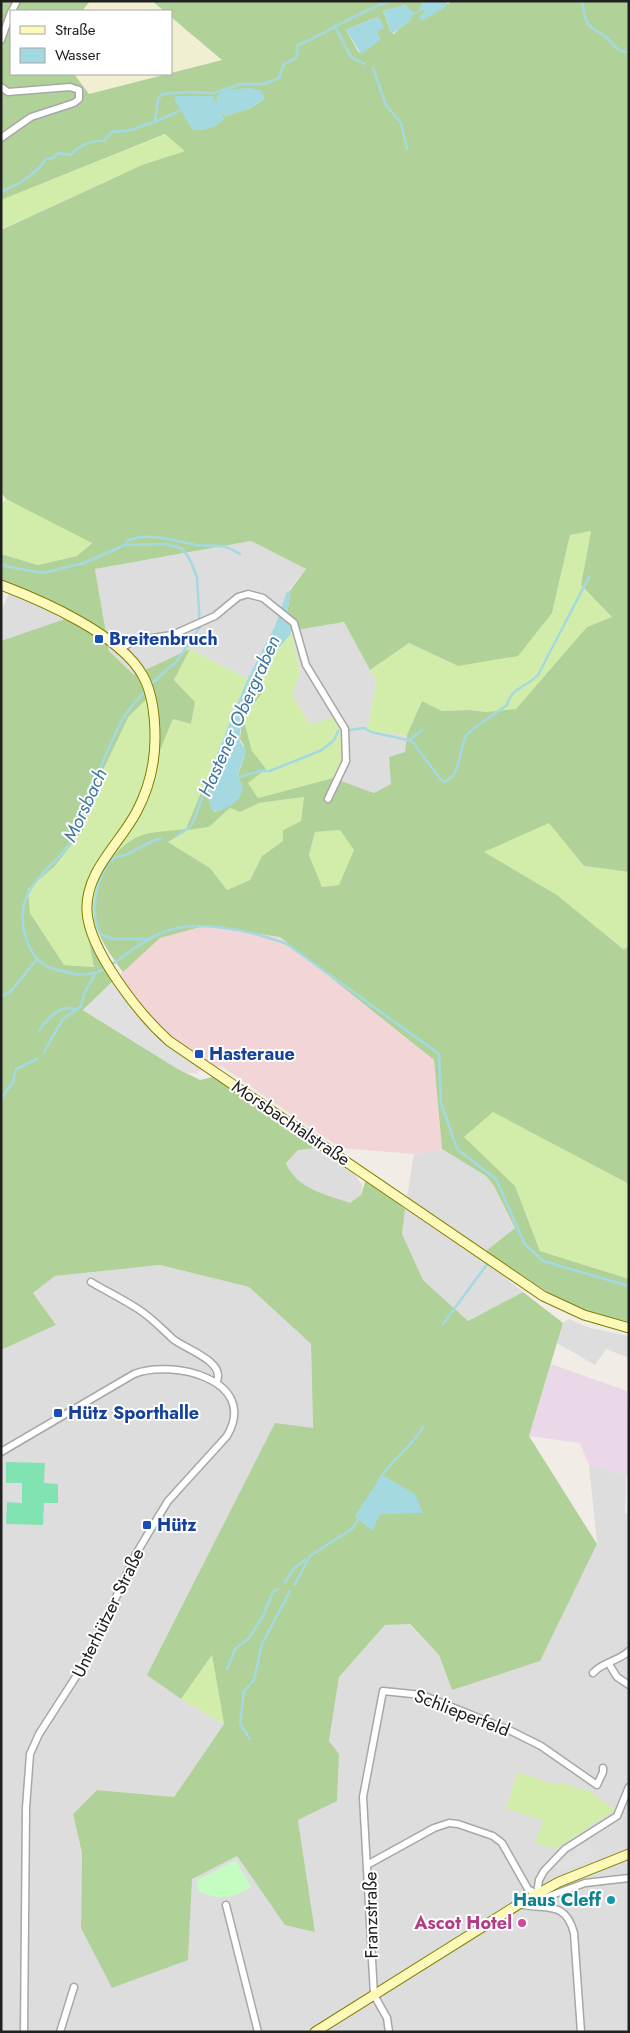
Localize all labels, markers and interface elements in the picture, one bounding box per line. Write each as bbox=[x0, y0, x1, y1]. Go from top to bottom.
legend bbox=[10, 10, 172, 75]
text: Straße bbox=[55, 19, 96, 41]
text: Wasser bbox=[55, 44, 101, 66]
place label: Breitenbruch bbox=[109, 626, 218, 652]
water label: Hastener Obergraben bbox=[191, 631, 287, 801]
marker: Breitenbruch bbox=[93, 633, 105, 645]
water label: Morsbach bbox=[56, 764, 114, 846]
place label: Hasteraue bbox=[209, 1041, 295, 1067]
marker: Hasteraue bbox=[193, 1048, 205, 1060]
street label: Morsbachtalstraße bbox=[227, 1074, 355, 1172]
place label: Hütz Sporthalle bbox=[68, 1400, 199, 1426]
marker: Hütz Sporthalle bbox=[52, 1407, 64, 1419]
place label: Hütz bbox=[157, 1512, 197, 1538]
marker: Hütz bbox=[141, 1519, 153, 1531]
street label: Unterhützer Straße bbox=[65, 1544, 151, 1682]
street label: Schlieperfeld bbox=[410, 1683, 514, 1743]
street label: Franzstraße bbox=[357, 1871, 385, 1959]
place label: Haus Cleff bbox=[513, 1887, 602, 1913]
marker: Haus Cleff bbox=[605, 1894, 617, 1906]
place label: Ascot Hotel bbox=[413, 1910, 512, 1936]
marker: Ascot Hotel bbox=[516, 1917, 528, 1929]

